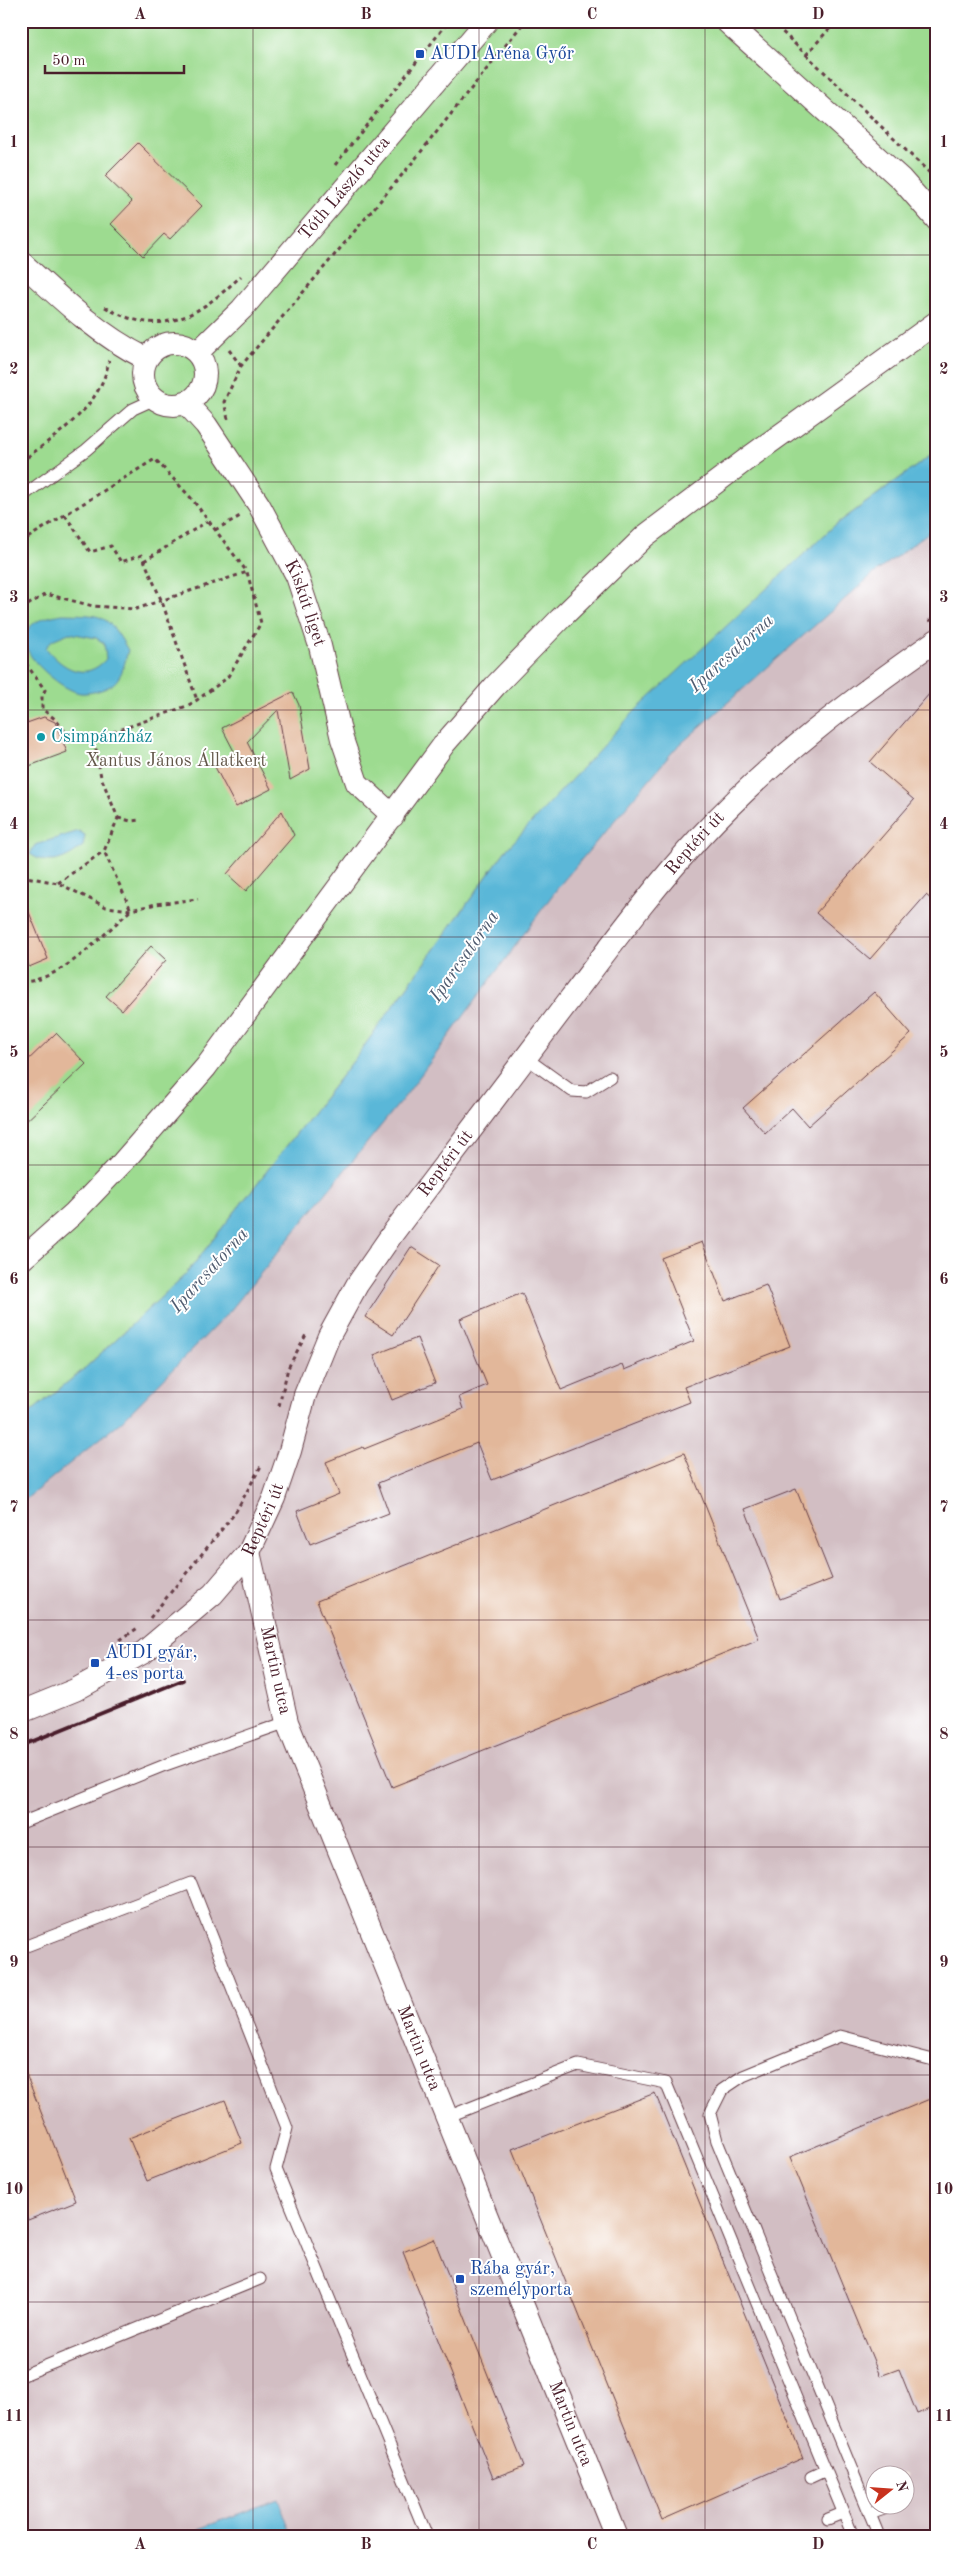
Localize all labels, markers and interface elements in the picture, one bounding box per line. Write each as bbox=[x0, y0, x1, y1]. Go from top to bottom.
text: A bbox=[134, 7, 146, 23]
text: B bbox=[360, 7, 372, 23]
text: C bbox=[587, 7, 597, 23]
text: D bbox=[812, 7, 824, 23]
scale bar bbox=[45, 42, 184, 74]
place label: AUDI Aréna Győr bbox=[430, 45, 575, 63]
marker: AUDI Aréna Győr bbox=[414, 48, 426, 60]
text: 50 m bbox=[52, 54, 86, 69]
street label: Tóth László utca bbox=[296, 133, 394, 244]
text: 1 bbox=[9, 135, 19, 151]
text: 1 bbox=[939, 135, 949, 151]
text: 2 bbox=[9, 362, 19, 378]
text: 2 bbox=[939, 362, 949, 378]
street label: Kiskút liget bbox=[281, 557, 329, 649]
text: 3 bbox=[9, 590, 19, 606]
text: 3 bbox=[939, 590, 949, 606]
water label: Iparcsatorna bbox=[685, 611, 778, 697]
place label: Csimpánzház bbox=[51, 728, 152, 746]
marker: Csimpánzház bbox=[35, 731, 47, 743]
park label: Xantus János Állatkert bbox=[86, 748, 266, 770]
street label: Reptéri út bbox=[662, 808, 728, 878]
text: 4 bbox=[9, 817, 19, 833]
text: 4 bbox=[939, 817, 949, 833]
water label: Iparcsatorna bbox=[426, 908, 503, 1007]
text: 5 bbox=[9, 1045, 19, 1061]
text: 5 bbox=[939, 1045, 949, 1061]
street label: Reptéri út bbox=[415, 1127, 476, 1200]
water label: Iparcsatorna bbox=[167, 1225, 253, 1318]
text: 6 bbox=[9, 1272, 19, 1288]
text: 6 bbox=[939, 1272, 949, 1288]
street label: Reptéri út bbox=[239, 1481, 287, 1559]
text: 7 bbox=[9, 1500, 19, 1516]
text: 7 bbox=[939, 1500, 949, 1516]
street label: Martin utca bbox=[257, 1624, 294, 1716]
place label: AUDI gyár, 4-es porta bbox=[105, 1644, 198, 1683]
marker: AUDI gyár, 4-es porta bbox=[89, 1657, 101, 1669]
text: 8 bbox=[9, 1727, 19, 1743]
text: 8 bbox=[939, 1727, 949, 1743]
text: 9 bbox=[9, 1955, 19, 1971]
text: 9 bbox=[939, 1955, 949, 1971]
street label: Martin utca bbox=[394, 2003, 444, 2093]
text: 10 bbox=[5, 2182, 23, 2198]
text: 10 bbox=[935, 2182, 953, 2198]
place label: Rába gyár, személyporta bbox=[470, 2260, 572, 2299]
marker: Rába gyár, személyporta bbox=[454, 2273, 466, 2285]
street label: Martin utca bbox=[545, 2379, 596, 2469]
text: 11 bbox=[5, 2409, 23, 2425]
text: 11 bbox=[935, 2409, 953, 2425]
north arrow bbox=[866, 2464, 916, 2514]
text: N bbox=[893, 2479, 910, 2494]
text: A bbox=[134, 2537, 146, 2553]
text: B bbox=[360, 2537, 372, 2553]
text: C bbox=[587, 2537, 597, 2553]
text: D bbox=[812, 2537, 824, 2553]

